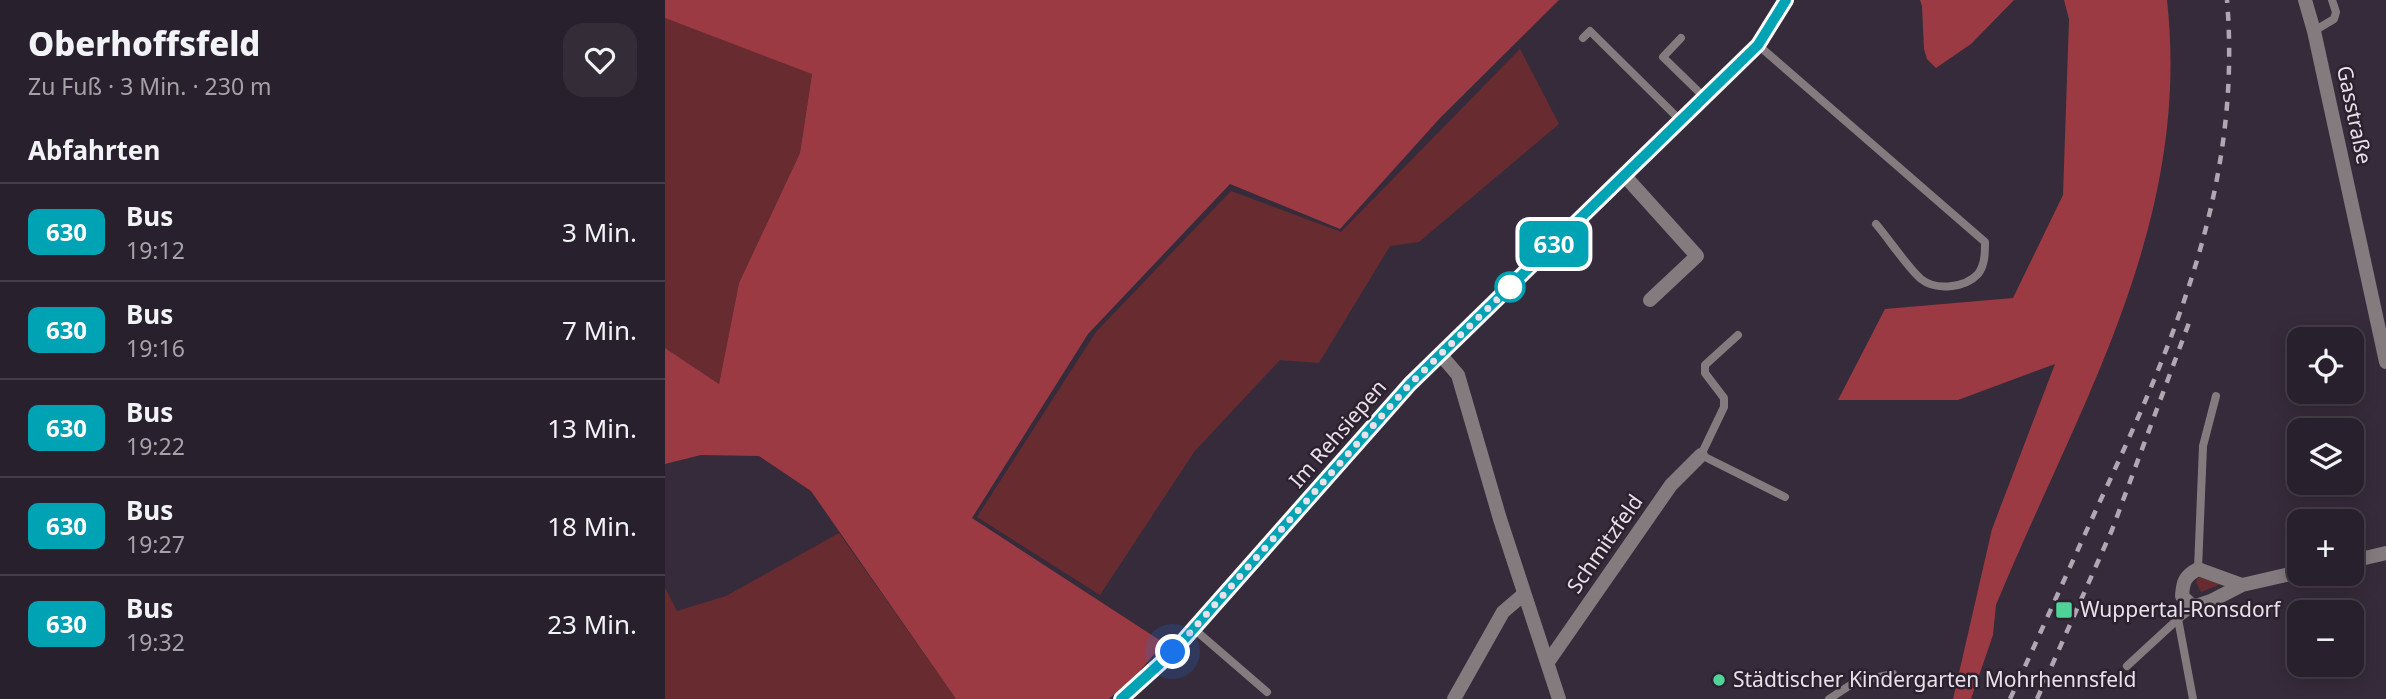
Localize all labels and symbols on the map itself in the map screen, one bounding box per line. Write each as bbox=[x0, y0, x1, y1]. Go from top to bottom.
street label: Gasstraße bbox=[2331, 63, 2379, 167]
line badge: 630 bbox=[1514, 221, 1594, 267]
unlabelled marker bbox=[1495, 272, 1525, 302]
street label: Im Rehsiepen bbox=[1282, 373, 1392, 494]
street label: Schmitzfeld bbox=[1560, 488, 1648, 598]
place label: Wuppertal-Ronsdorf bbox=[2080, 595, 2282, 623]
marker: Wuppertal-Ronsdorf bbox=[2054, 600, 2074, 620]
your location bbox=[1155, 634, 1190, 669]
place label: Städtischer Kindergarten Mohrhennsfeld bbox=[1733, 665, 2136, 693]
marker: Städtischer Kindergarten Mohrhennsfeld bbox=[1711, 672, 1727, 688]

